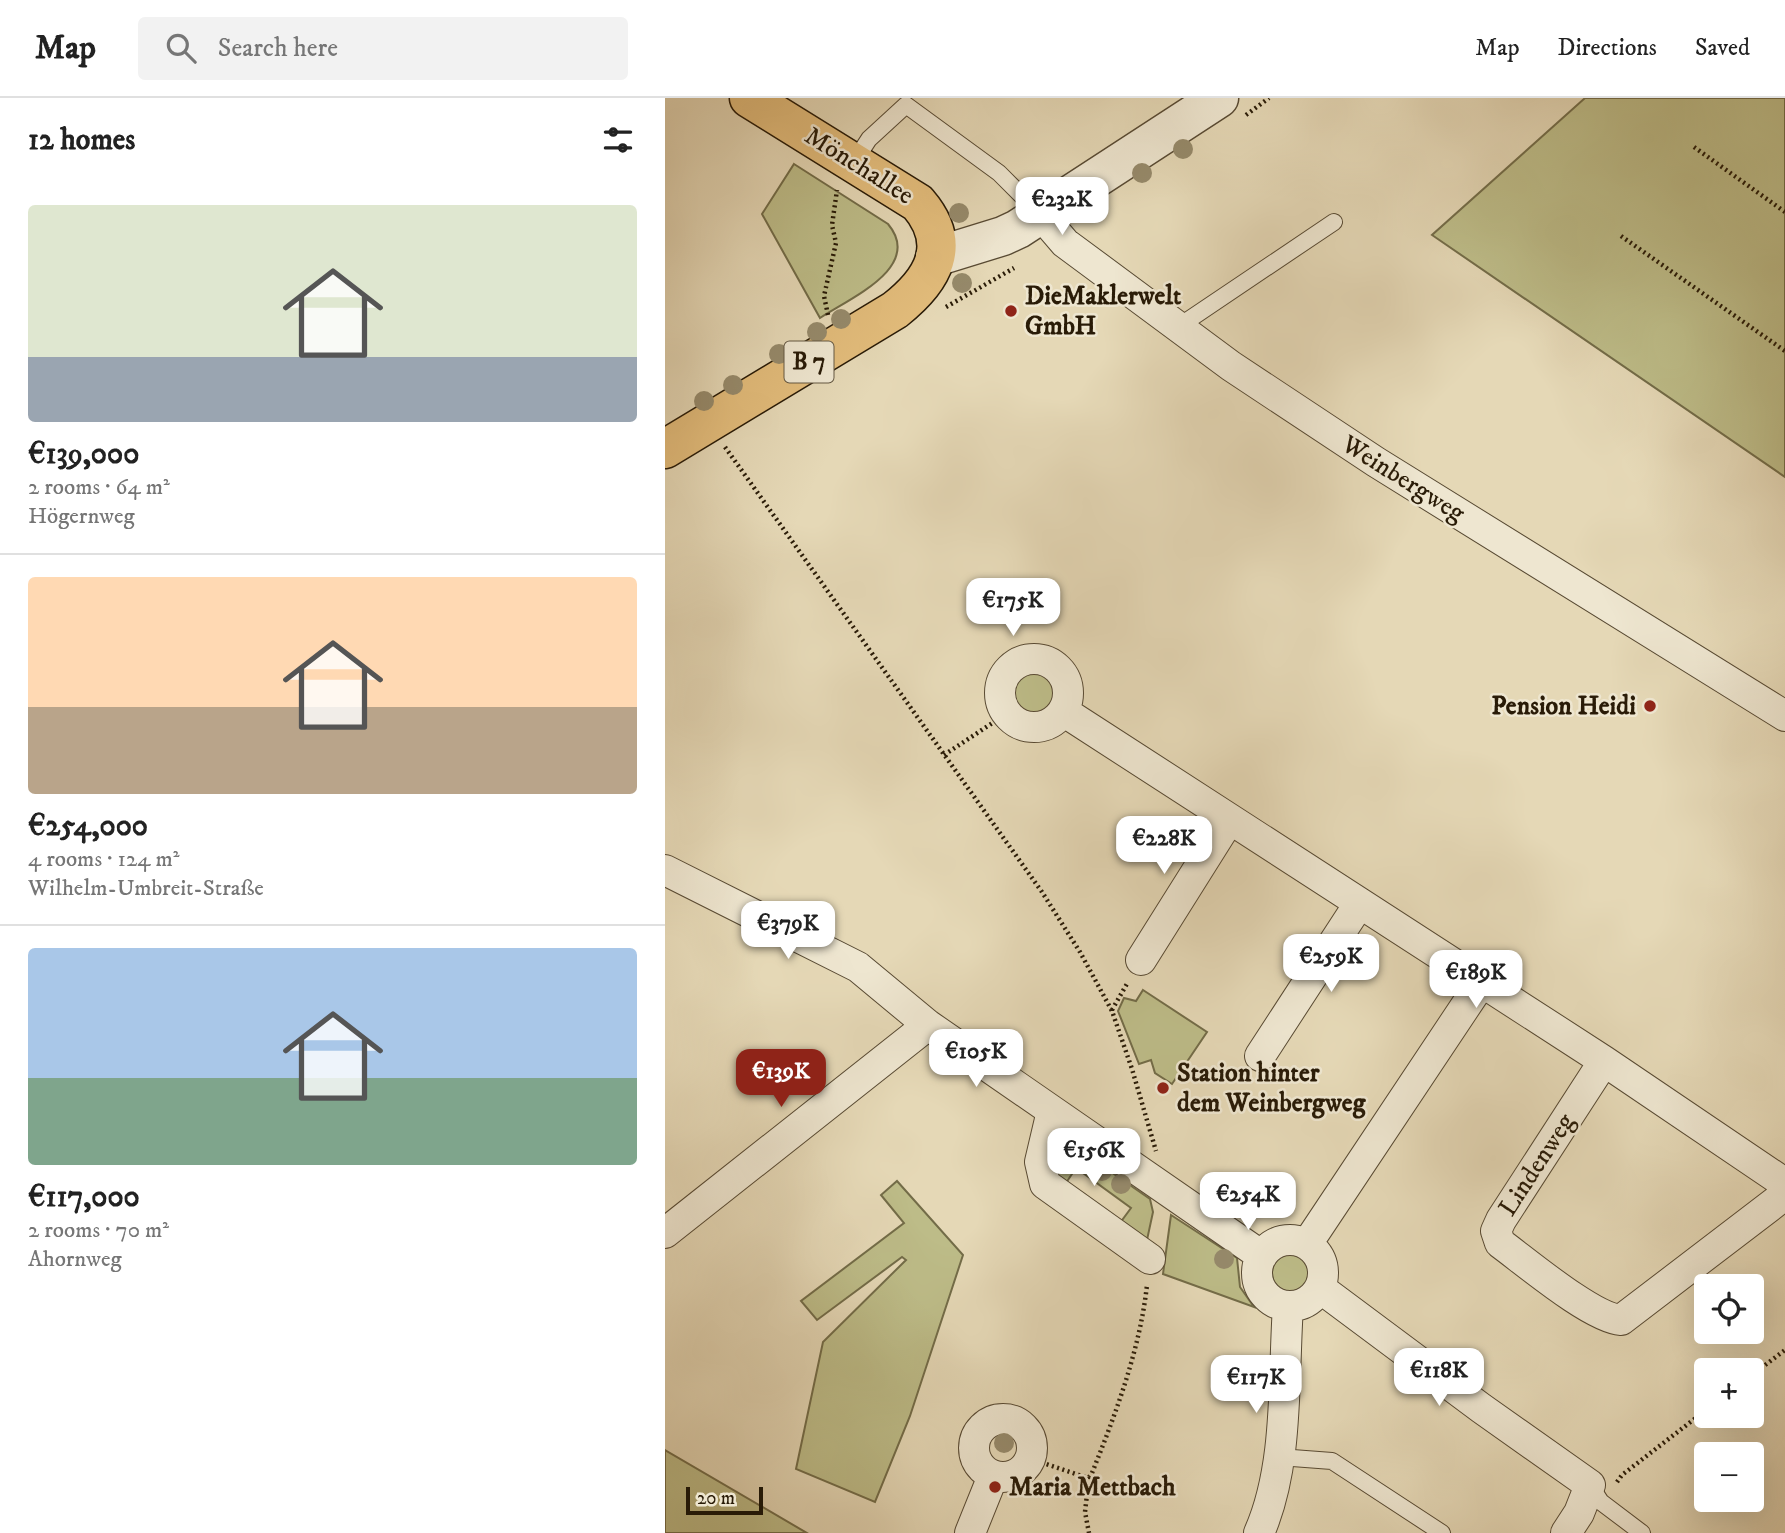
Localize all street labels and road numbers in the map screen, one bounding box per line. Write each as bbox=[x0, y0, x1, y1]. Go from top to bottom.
street label: Mönchallee bbox=[798, 120, 920, 212]
road number: B 7 bbox=[785, 342, 833, 382]
street label: Weinbergweg bbox=[1334, 428, 1471, 530]
street label: Lindenweg bbox=[1492, 1107, 1583, 1223]

